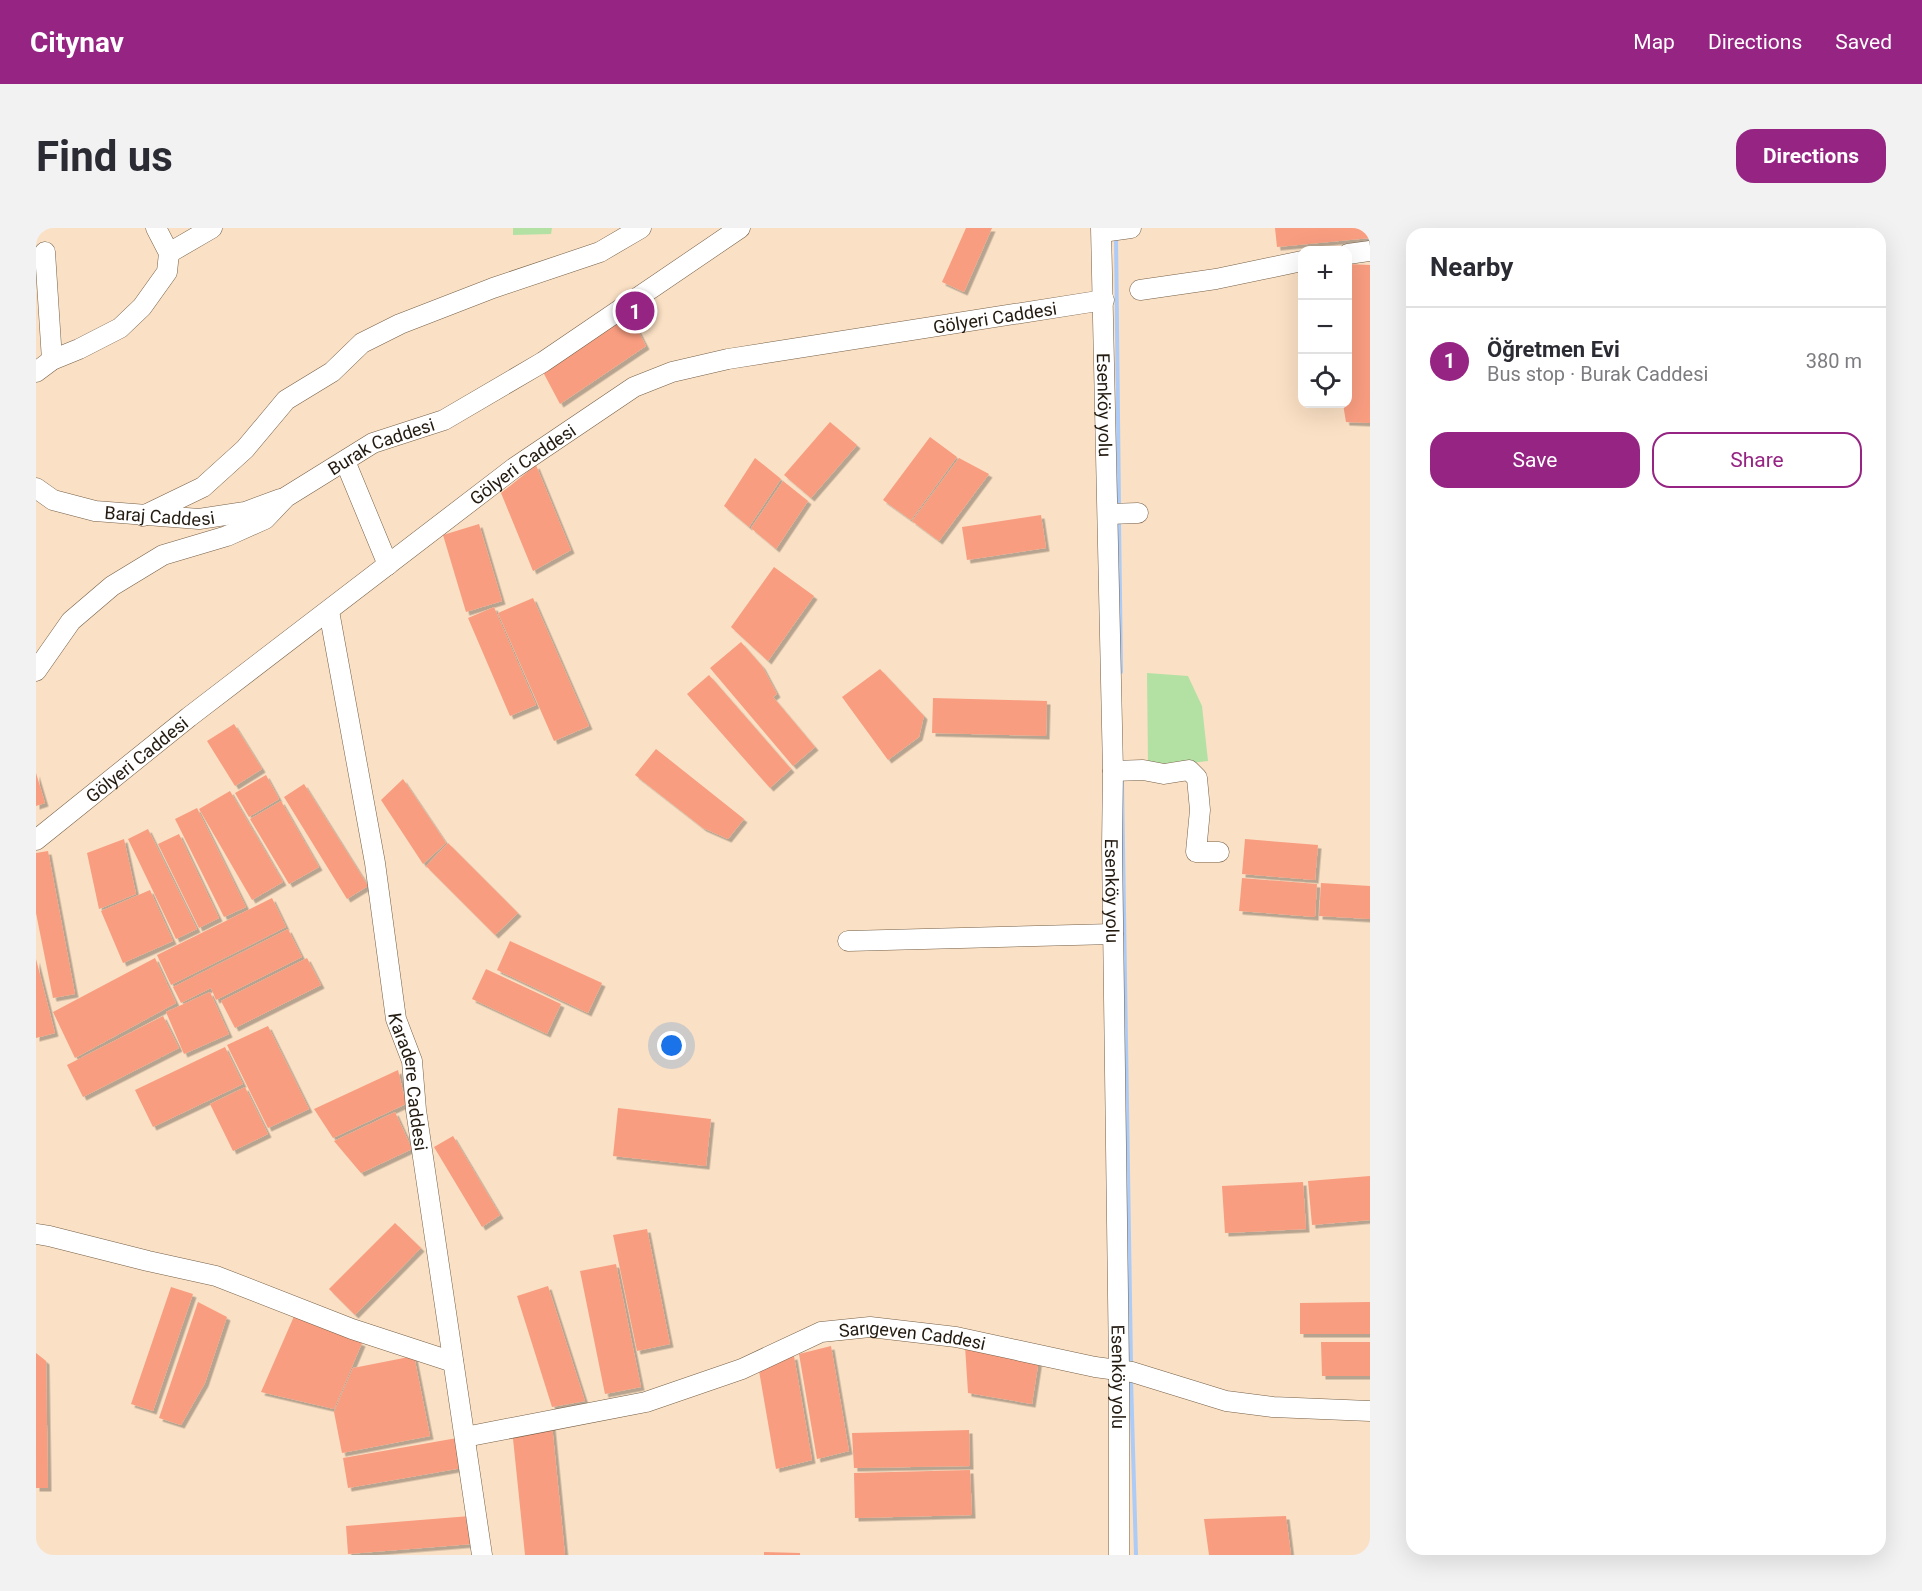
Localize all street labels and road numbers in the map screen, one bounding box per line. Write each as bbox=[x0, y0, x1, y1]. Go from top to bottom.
street label: Gölyeri Caddesi bbox=[932, 297, 1058, 337]
street label: Esenköy yolu bbox=[1093, 353, 1117, 457]
street label: Burak Caddesi bbox=[324, 413, 437, 479]
street label: Gölyeri Caddesi bbox=[465, 419, 579, 509]
street label: Baraj Caddesi bbox=[104, 501, 216, 530]
street label: Gölyeri Caddesi bbox=[81, 712, 192, 806]
street label: Esenköy yolu bbox=[1101, 839, 1124, 943]
street label: Karadere Caddesi bbox=[385, 1011, 432, 1152]
street label: Sarıgeven Caddesi bbox=[838, 1317, 988, 1354]
street label: Esenköy yolu bbox=[1108, 1325, 1130, 1429]

